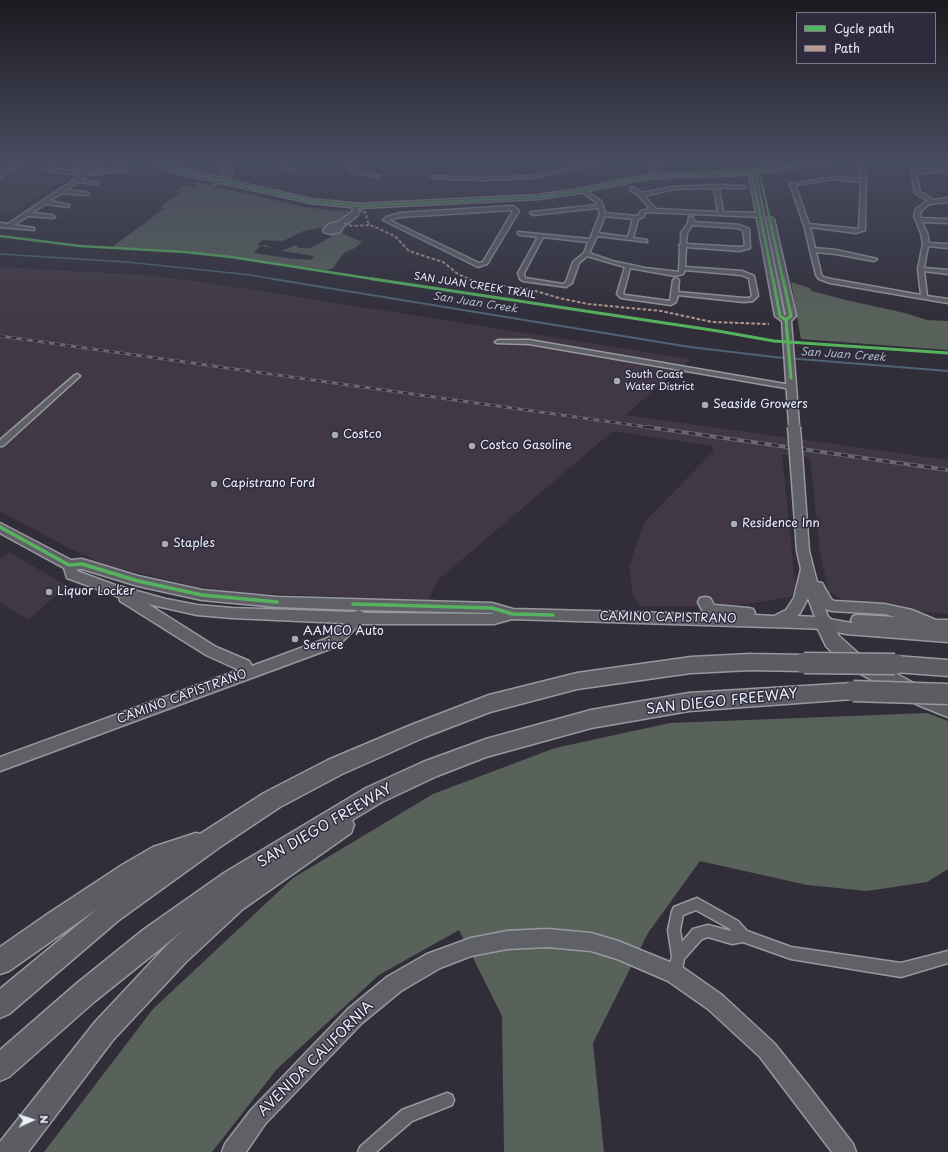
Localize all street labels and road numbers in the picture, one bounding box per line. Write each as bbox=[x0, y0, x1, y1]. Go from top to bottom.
street label: SAN JUAN CREEK TRAIL bbox=[413, 270, 537, 302]
street label: CAMINO CAPISTRANO bbox=[599, 610, 737, 626]
street label: CAMINO CAPISTRANO bbox=[115, 667, 249, 727]
street label: SAN DIEGO FREEWAY bbox=[645, 686, 799, 718]
street label: SAN DIEGO FREEWAY bbox=[255, 781, 395, 871]
street label: AVENIDA CALIFORNIA bbox=[255, 998, 377, 1120]

